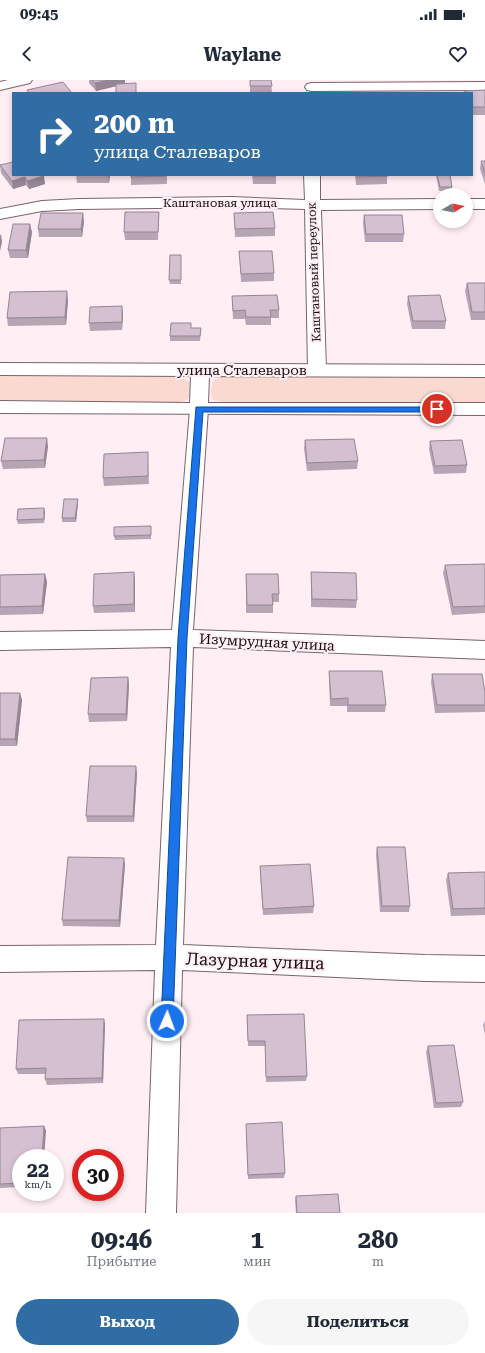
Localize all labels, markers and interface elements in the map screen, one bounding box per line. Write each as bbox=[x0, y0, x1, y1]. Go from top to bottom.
text: 09:45 bbox=[20, 5, 58, 23]
icon: back bbox=[16, 43, 38, 65]
icon: heart bbox=[447, 43, 469, 65]
text: Waylane bbox=[204, 44, 281, 65]
text: 200 m bbox=[94, 107, 175, 140]
icon: right bbox=[28, 108, 80, 160]
text: улица Сталеваров bbox=[94, 141, 261, 162]
north arrow bbox=[433, 188, 473, 228]
map controls bbox=[433, 188, 473, 228]
street label: Каштановая улица bbox=[163, 196, 278, 210]
street label: Каштановый переулок bbox=[305, 201, 323, 342]
street label: улица Сталеваров bbox=[177, 362, 307, 378]
pin bbox=[420, 392, 454, 426]
icon: arrive bbox=[426, 398, 448, 420]
street label: Изумрудная улица bbox=[199, 630, 335, 654]
street label: Лазурная улица bbox=[185, 949, 325, 973]
position arrow bbox=[146, 1000, 188, 1042]
speed limit sign: 30 bbox=[72, 1149, 124, 1201]
text: 22 bbox=[27, 1158, 49, 1182]
text: km/h bbox=[25, 1179, 51, 1190]
text: 09:46 bbox=[91, 1226, 152, 1254]
text: 1 bbox=[250, 1226, 264, 1254]
text: 280 bbox=[358, 1226, 398, 1254]
text: Прибытие bbox=[87, 1254, 157, 1269]
text: мин bbox=[243, 1254, 271, 1269]
text: m bbox=[372, 1254, 384, 1269]
button: Выход bbox=[16, 1299, 239, 1345]
button: Поделиться bbox=[247, 1299, 469, 1345]

